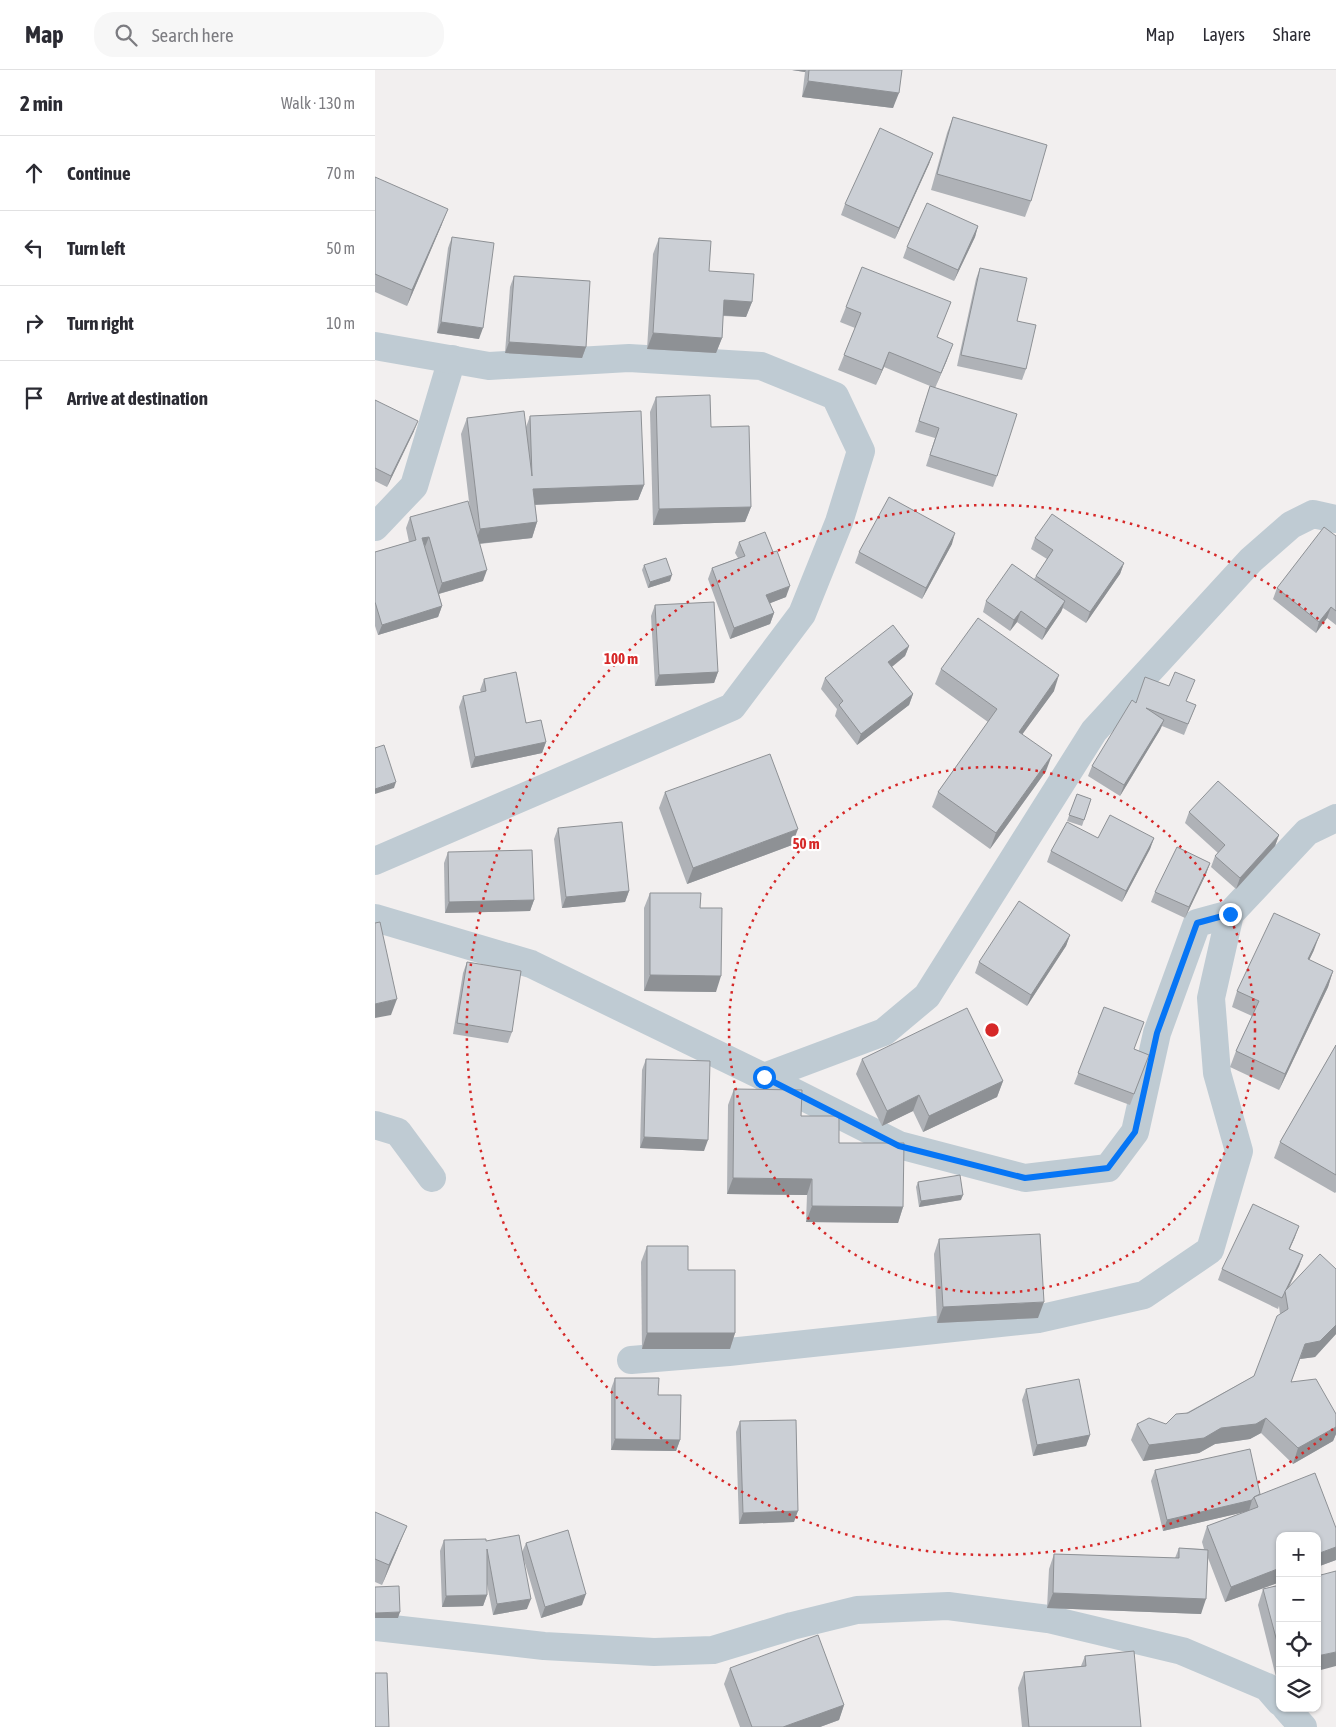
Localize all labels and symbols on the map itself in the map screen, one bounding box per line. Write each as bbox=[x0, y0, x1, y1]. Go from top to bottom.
text: 100 m bbox=[604, 650, 638, 667]
text: 50 m bbox=[793, 835, 820, 852]
route end bbox=[1219, 903, 1242, 926]
centre of rings bbox=[983, 1021, 1001, 1039]
route start bbox=[753, 1066, 776, 1089]

